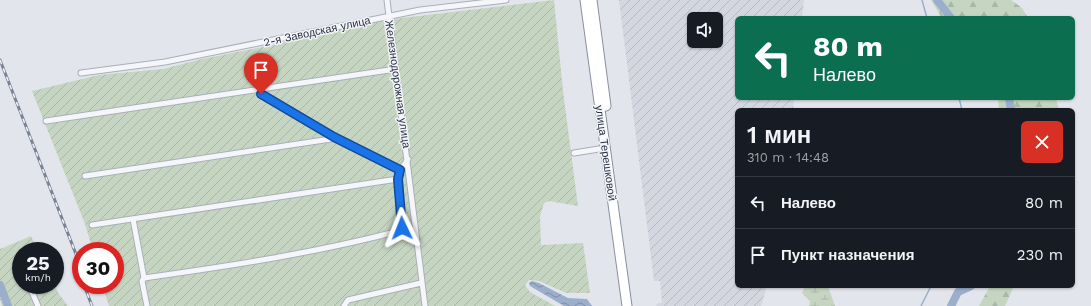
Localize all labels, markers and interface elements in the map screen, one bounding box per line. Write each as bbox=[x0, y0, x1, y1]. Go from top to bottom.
map controls bbox=[687, 12, 723, 48]
button: sound bbox=[687, 12, 723, 48]
street label: 2-я Заводская улица bbox=[262, 14, 373, 49]
street label: Железнодорожная улица bbox=[382, 19, 413, 150]
text: 80 m bbox=[813, 30, 883, 63]
icon: left bbox=[747, 32, 799, 84]
pin bbox=[244, 53, 278, 94]
icon: arrive bbox=[250, 59, 272, 81]
text: Налево bbox=[813, 64, 876, 85]
street label: улица Терешковой bbox=[592, 104, 619, 202]
text: 1 мин bbox=[747, 121, 811, 149]
button: close bbox=[1021, 121, 1063, 163]
text: 310 m · 14:48 bbox=[747, 150, 829, 165]
icon: left bbox=[747, 192, 769, 214]
text: Налево bbox=[781, 194, 836, 212]
text: 80 m bbox=[1025, 194, 1063, 212]
position arrow bbox=[381, 207, 423, 249]
speed limit sign: 30 bbox=[72, 242, 124, 294]
icon: arrive bbox=[747, 244, 769, 266]
text: Пункт назначения bbox=[781, 246, 914, 264]
text: 230 m bbox=[1017, 246, 1063, 264]
text: 25 bbox=[26, 251, 50, 275]
text: km/h bbox=[25, 272, 51, 283]

